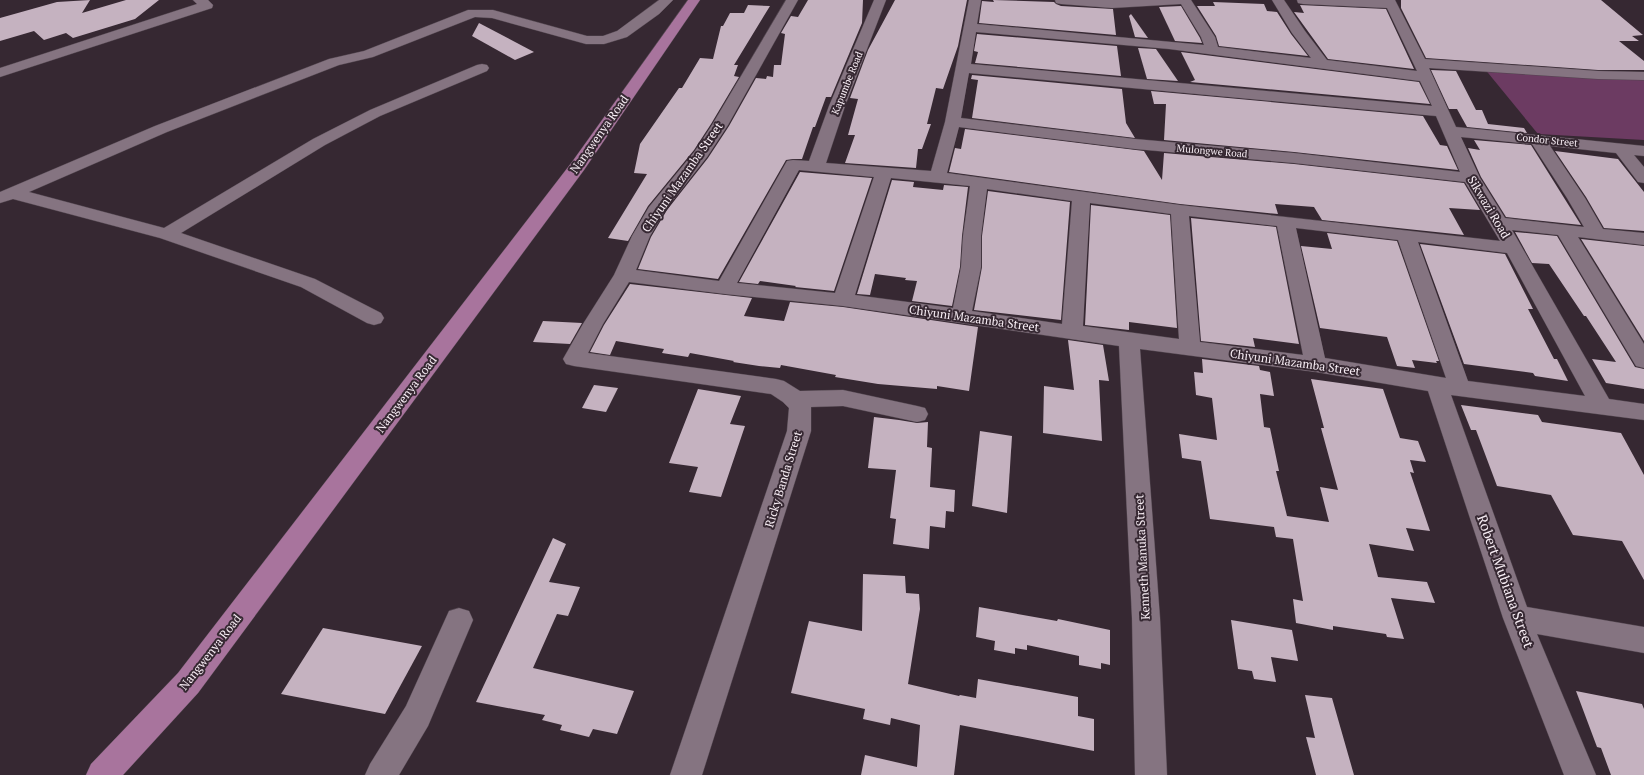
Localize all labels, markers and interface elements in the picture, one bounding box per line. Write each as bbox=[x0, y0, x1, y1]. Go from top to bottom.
street label: Kapumbe Road bbox=[828, 49, 866, 116]
street label: Nangwenya Road bbox=[567, 92, 632, 176]
street label: Chiyuni Mazamba Street bbox=[638, 118, 726, 235]
street label: Condor Street bbox=[1516, 130, 1579, 150]
street label: Mulongwe Road bbox=[1176, 141, 1248, 161]
street label: Sikwazi Road bbox=[1464, 173, 1514, 241]
street label: Chiyuni Mazamba Street bbox=[908, 301, 1041, 335]
street label: Chiyuni Mazamba Street bbox=[1229, 345, 1362, 379]
street label: Nangwenya Road bbox=[372, 353, 440, 435]
street label: Ricky Banda Street bbox=[761, 428, 805, 529]
street label: Kenneth Manuka Street bbox=[1131, 493, 1153, 620]
street label: Robert Mubiana Street bbox=[1473, 512, 1539, 651]
street label: Nangwenya Road bbox=[176, 611, 244, 693]

